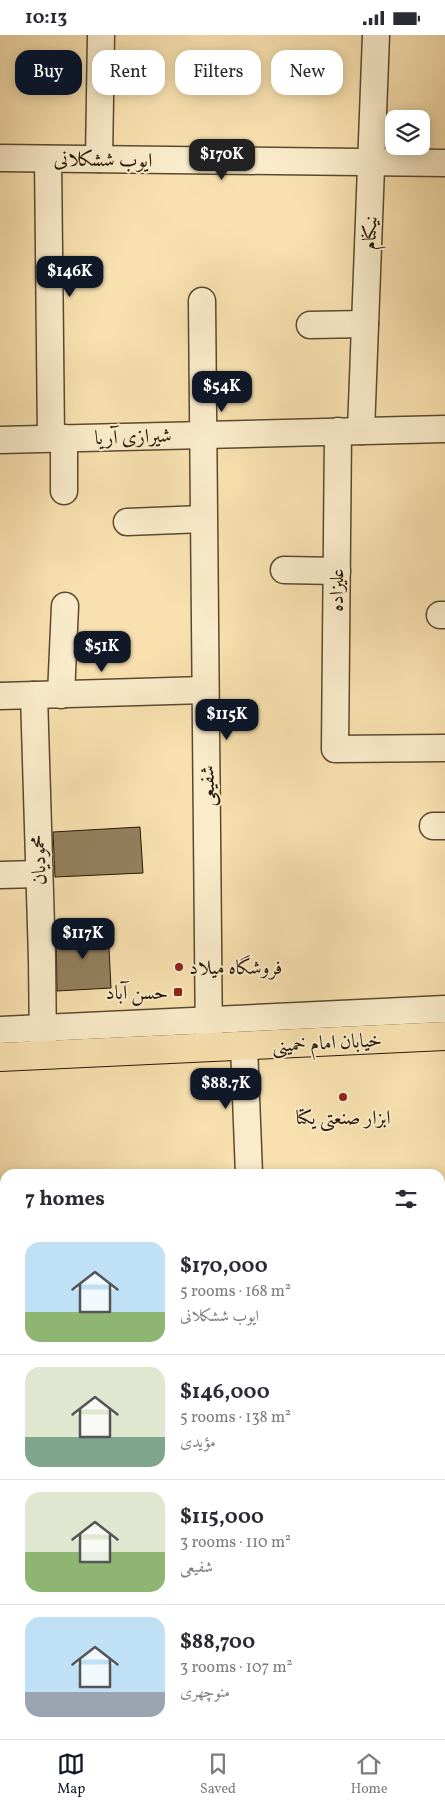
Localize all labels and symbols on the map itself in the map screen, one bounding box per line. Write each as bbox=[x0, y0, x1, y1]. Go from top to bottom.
pin: $170K bbox=[187, 139, 257, 181]
street label: ایوب ششکلانی bbox=[53, 146, 153, 176]
street label: نیکنام bbox=[356, 215, 388, 251]
pin: $146K bbox=[35, 255, 105, 298]
pin: $54K bbox=[192, 371, 252, 413]
street label: شیرازی آریا bbox=[94, 423, 172, 453]
street label: علیزاده bbox=[324, 568, 352, 612]
pin: $51K bbox=[72, 631, 132, 673]
pin: $115K bbox=[192, 699, 262, 741]
street label: شفیعی bbox=[195, 765, 223, 807]
street label: محمودیان bbox=[25, 834, 55, 886]
pin: $117K bbox=[48, 917, 118, 960]
place label: فروشگاه میلاد bbox=[189, 954, 282, 983]
marker: فروشگاه میلاد bbox=[173, 961, 185, 973]
place label: حسن آباد bbox=[106, 980, 168, 1008]
marker: حسن آباد bbox=[172, 986, 184, 998]
street label: خیابان امام خمینی bbox=[271, 1027, 383, 1063]
pin: $88.7K bbox=[185, 1067, 267, 1110]
marker: ابزار صنعتی یکتا bbox=[337, 1091, 349, 1103]
place label: ابزار صنعتی یکتا bbox=[295, 1105, 391, 1133]

